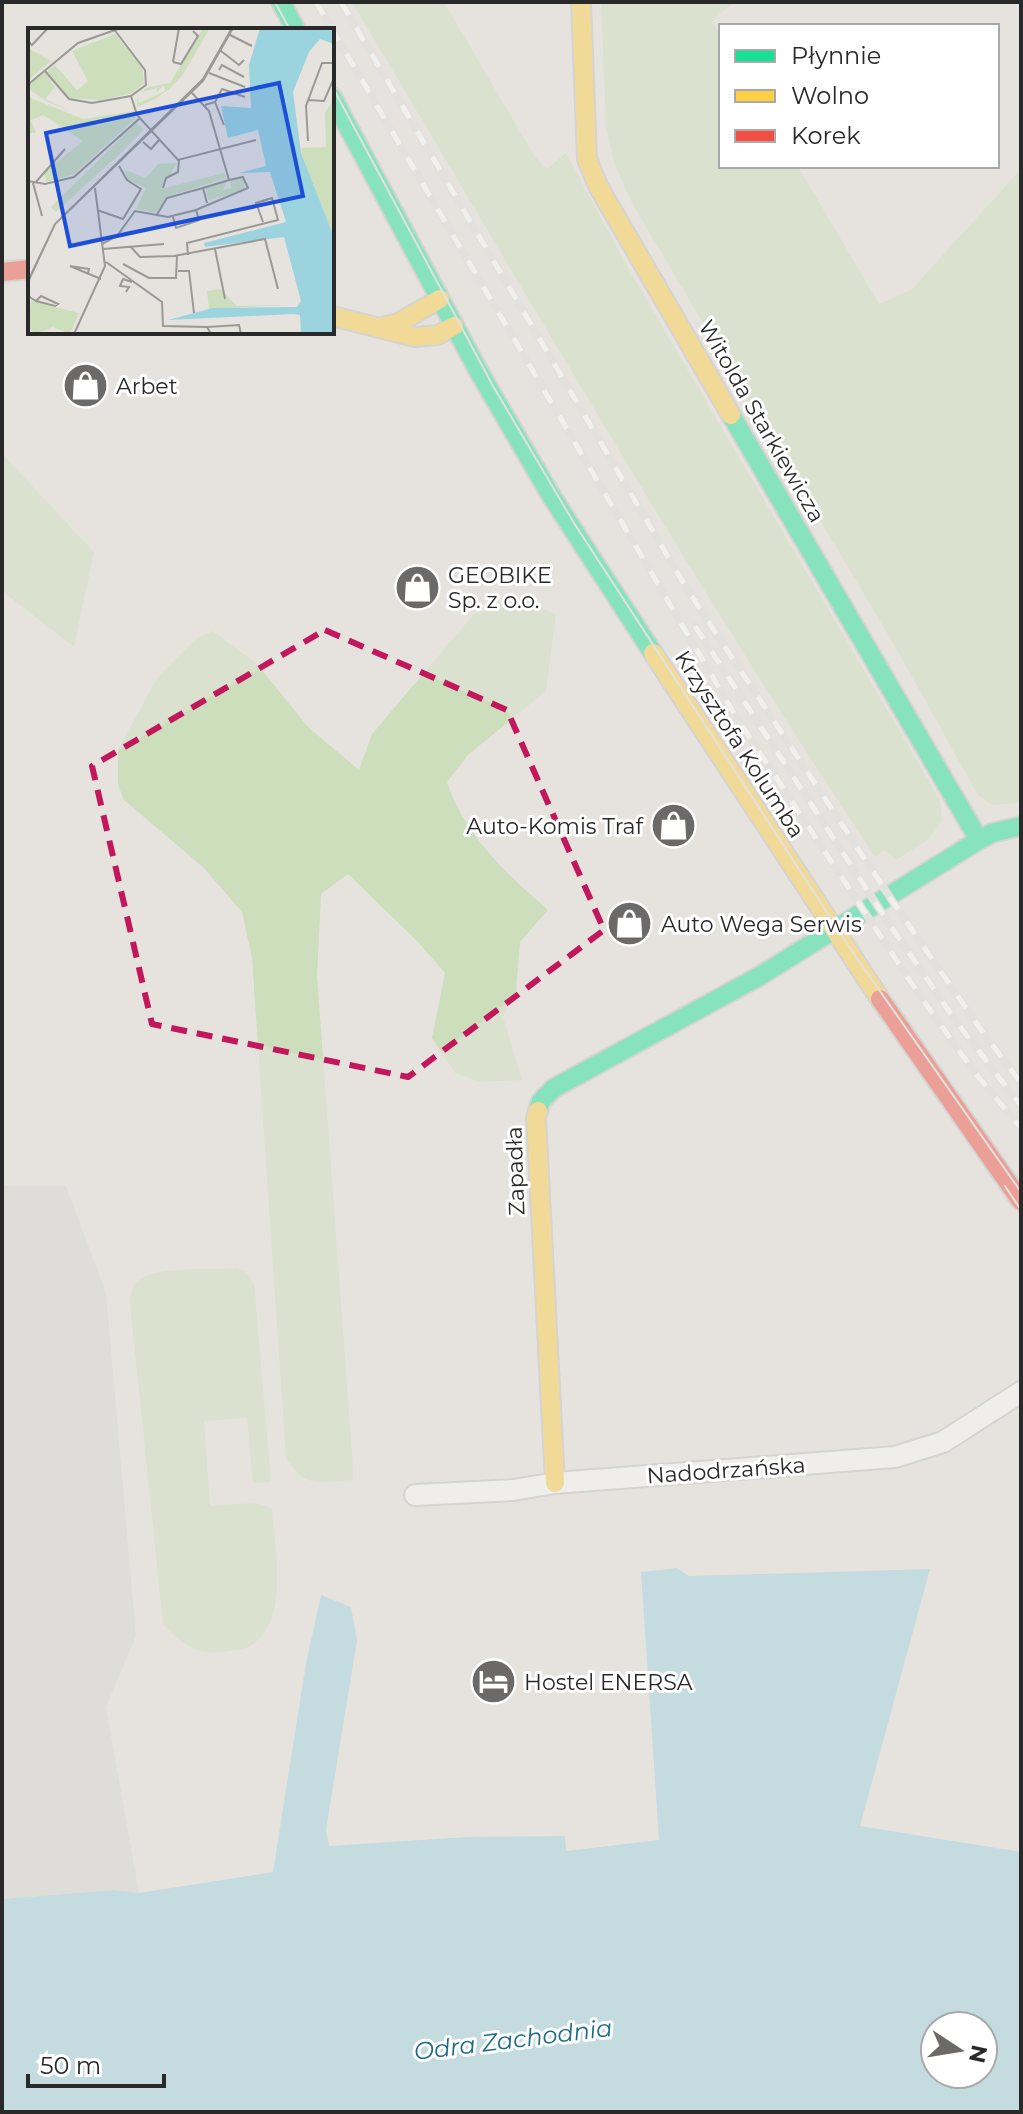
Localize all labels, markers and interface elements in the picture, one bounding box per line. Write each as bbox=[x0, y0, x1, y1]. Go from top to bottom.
legend bbox=[719, 24, 999, 168]
inset map bbox=[28, 28, 334, 334]
text: Płynnie bbox=[791, 41, 881, 70]
text: Wolno bbox=[791, 81, 869, 110]
text: Korek bbox=[791, 121, 861, 150]
street label: Witolda Starkiewicza bbox=[693, 315, 831, 527]
shop icon: Arbet bbox=[61, 362, 109, 410]
place label: Arbet bbox=[116, 373, 178, 400]
place label: GEOBIKE Sp. z o.o. bbox=[448, 562, 552, 614]
shop icon: GEOBIKE Sp. z o.o. bbox=[393, 564, 441, 612]
street label: Krzysztofa Kolumba bbox=[669, 646, 810, 843]
shop icon: Auto-Komis Traf bbox=[650, 802, 698, 850]
place label: Auto-Komis Traf bbox=[466, 813, 645, 840]
shop icon: Auto Wega Serwis bbox=[606, 900, 654, 948]
place label: Auto Wega Serwis bbox=[661, 911, 862, 938]
street label: Zapadła bbox=[500, 1126, 531, 1216]
street label: Nadodrzańska bbox=[646, 1451, 806, 1490]
hotel icon: Hostel ENERSA bbox=[469, 1658, 517, 1706]
place label: Hostel ENERSA bbox=[524, 1669, 693, 1696]
north arrow bbox=[919, 2010, 999, 2090]
water label: Odra Zachodnia bbox=[412, 2013, 614, 2066]
scale bar bbox=[28, 2038, 164, 2088]
text: N bbox=[963, 2043, 993, 2066]
text: 50 m bbox=[40, 2051, 101, 2080]

